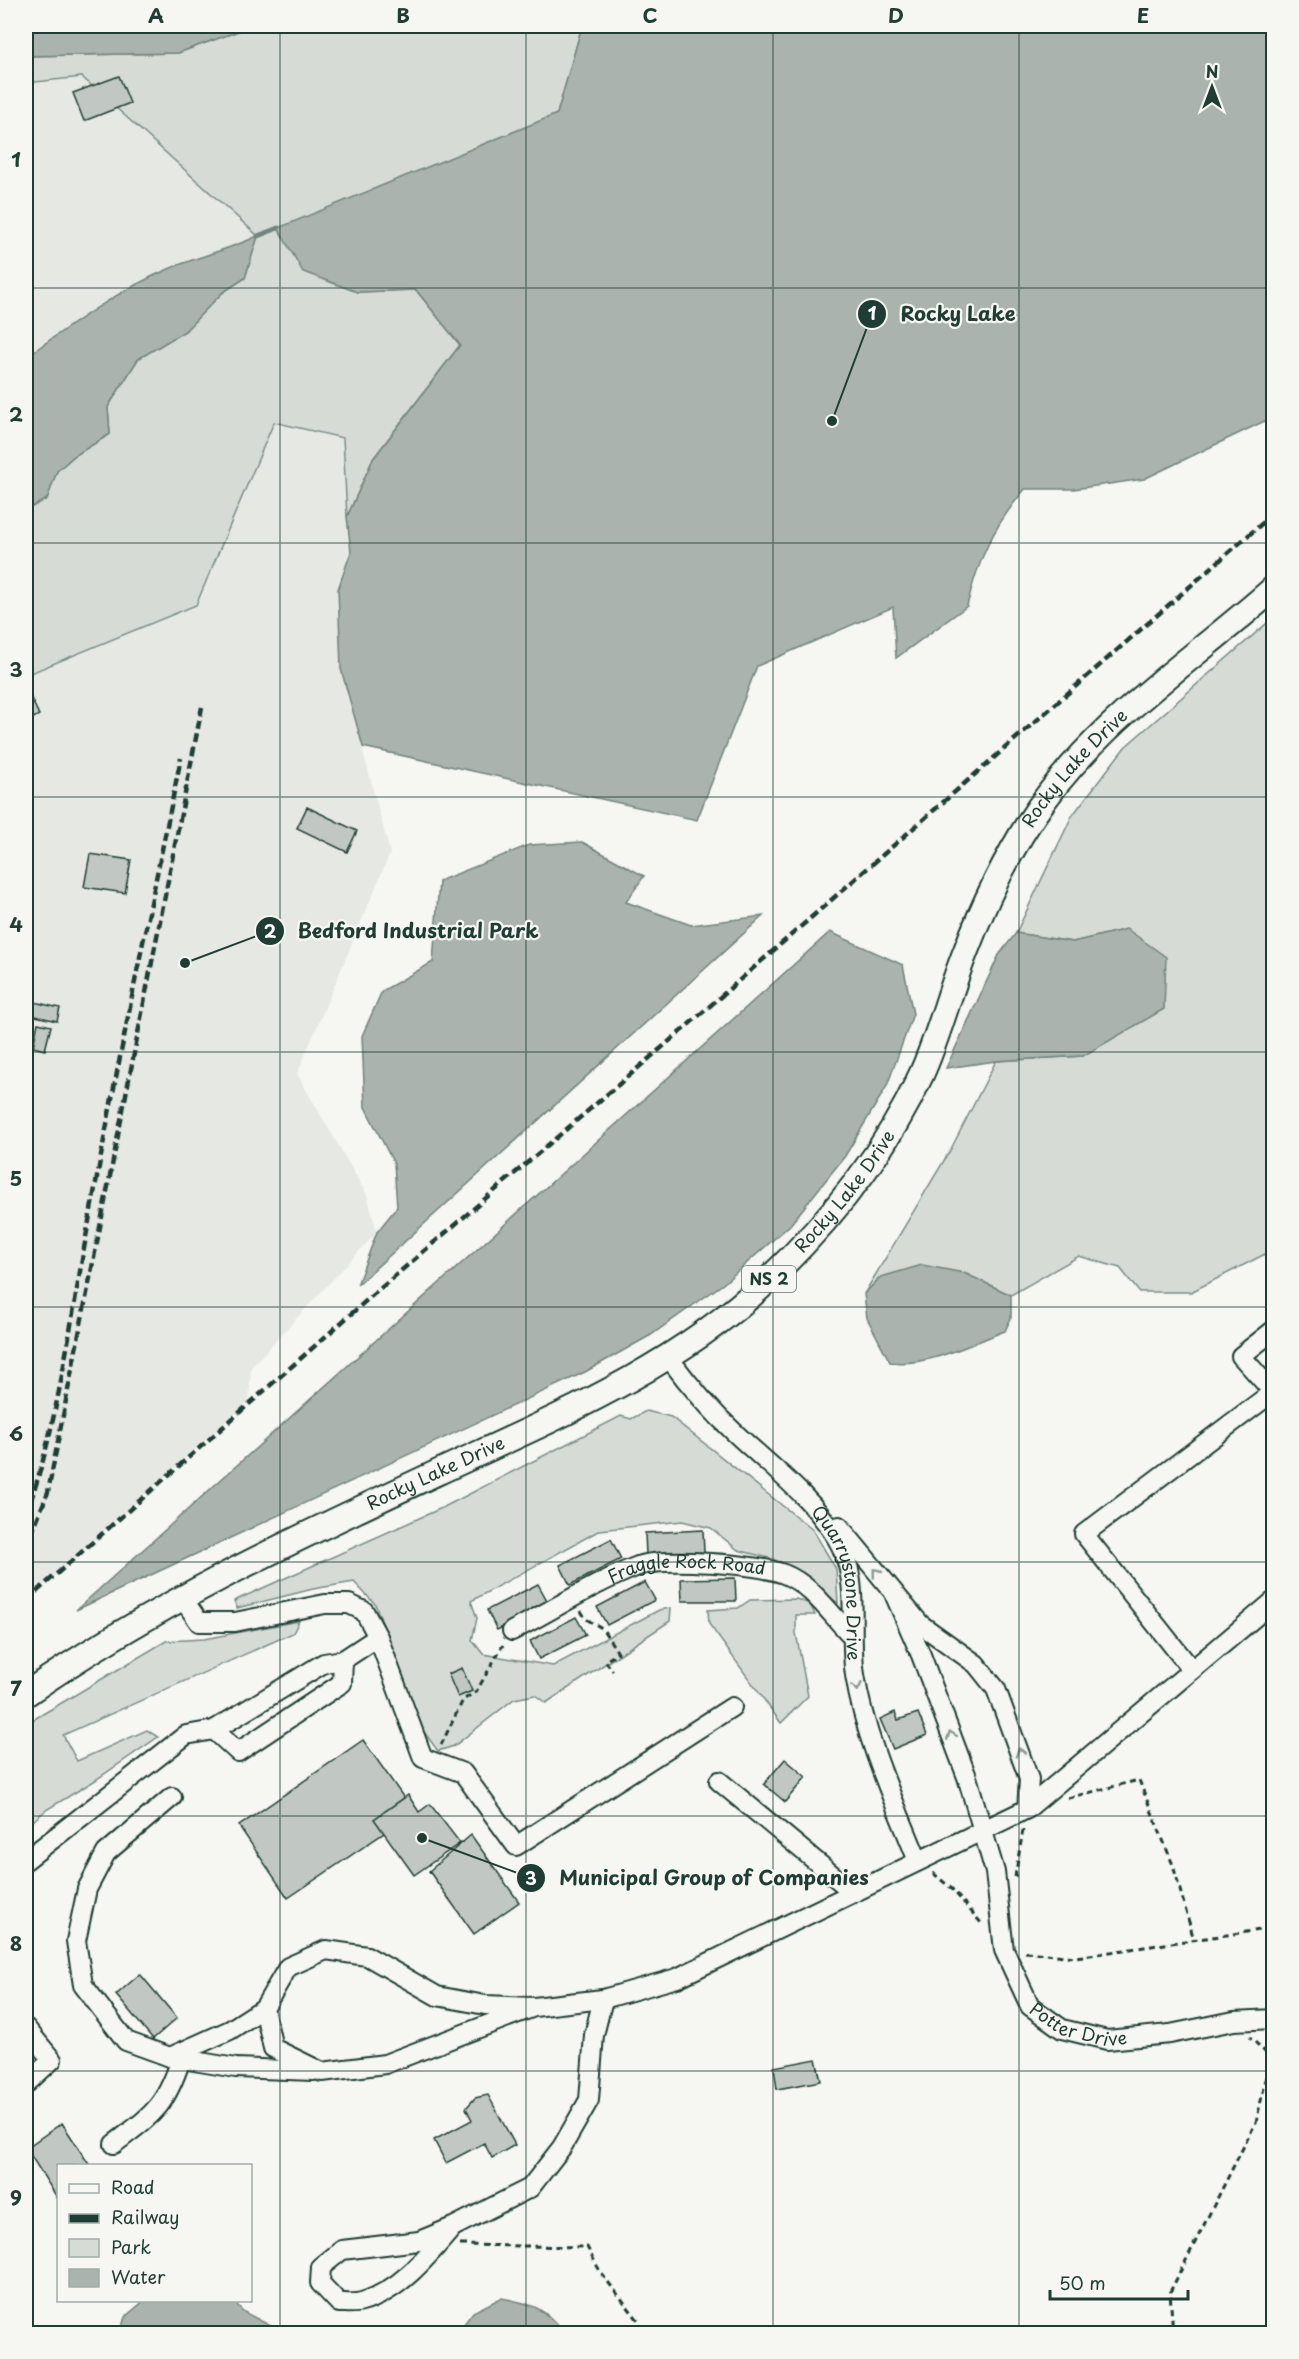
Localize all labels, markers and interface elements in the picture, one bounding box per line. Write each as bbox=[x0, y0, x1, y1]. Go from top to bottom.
text: A bbox=[148, 0, 164, 30]
text: B bbox=[396, 0, 410, 30]
text: C bbox=[642, 0, 658, 30]
text: D bbox=[888, 0, 904, 30]
text: E bbox=[1137, 0, 1149, 30]
north arrow bbox=[1182, 57, 1242, 117]
text: N bbox=[1206, 59, 1218, 83]
text: 1 bbox=[11, 144, 21, 174]
callout: Rocky Lake bbox=[857, 295, 1028, 333]
text: Rocky Lake bbox=[900, 298, 1016, 328]
text: 1 bbox=[868, 299, 877, 326]
text: 2 bbox=[9, 399, 23, 429]
text: 3 bbox=[9, 654, 23, 684]
street label: Rocky Lake Drive bbox=[1014, 702, 1133, 832]
text: 4 bbox=[9, 909, 23, 939]
callout: Bedford Industrial Park bbox=[255, 912, 550, 950]
text: Bedford Industrial Park bbox=[297, 915, 539, 945]
text: 2 bbox=[264, 917, 277, 944]
street label: Rocky Lake Drive bbox=[787, 1124, 901, 1258]
text: 5 bbox=[10, 1163, 22, 1193]
road number: NS 2 bbox=[742, 1266, 796, 1292]
text: 6 bbox=[9, 1418, 23, 1448]
street label: Rocky Lake Drive bbox=[362, 1428, 509, 1516]
street label: Quarrystone Drive bbox=[806, 1499, 868, 1661]
street label: Fraggle Rock Road bbox=[603, 1547, 768, 1590]
one-way arrow bbox=[872, 1568, 883, 1579]
text: 7 bbox=[10, 1673, 22, 1703]
one-way arrow bbox=[850, 1681, 863, 1691]
one-way arrow bbox=[946, 1730, 958, 1741]
one-way arrow bbox=[1015, 1747, 1028, 1758]
callout: Municipal Group of Companies bbox=[516, 1859, 883, 1897]
text: Municipal Group of Companies bbox=[559, 1862, 869, 1892]
text: 3 bbox=[525, 1864, 537, 1891]
text: 8 bbox=[10, 1928, 22, 1958]
street label: Potter Drive bbox=[1025, 1995, 1128, 2052]
legend bbox=[57, 2164, 252, 2302]
text: Road bbox=[111, 2173, 155, 2200]
text: 9 bbox=[10, 2182, 22, 2212]
text: Railway bbox=[111, 2203, 179, 2230]
text: Park bbox=[111, 2233, 151, 2260]
text: Water bbox=[111, 2263, 166, 2290]
scale bar bbox=[1050, 2263, 1188, 2301]
text: 50 m bbox=[1059, 2269, 1106, 2296]

